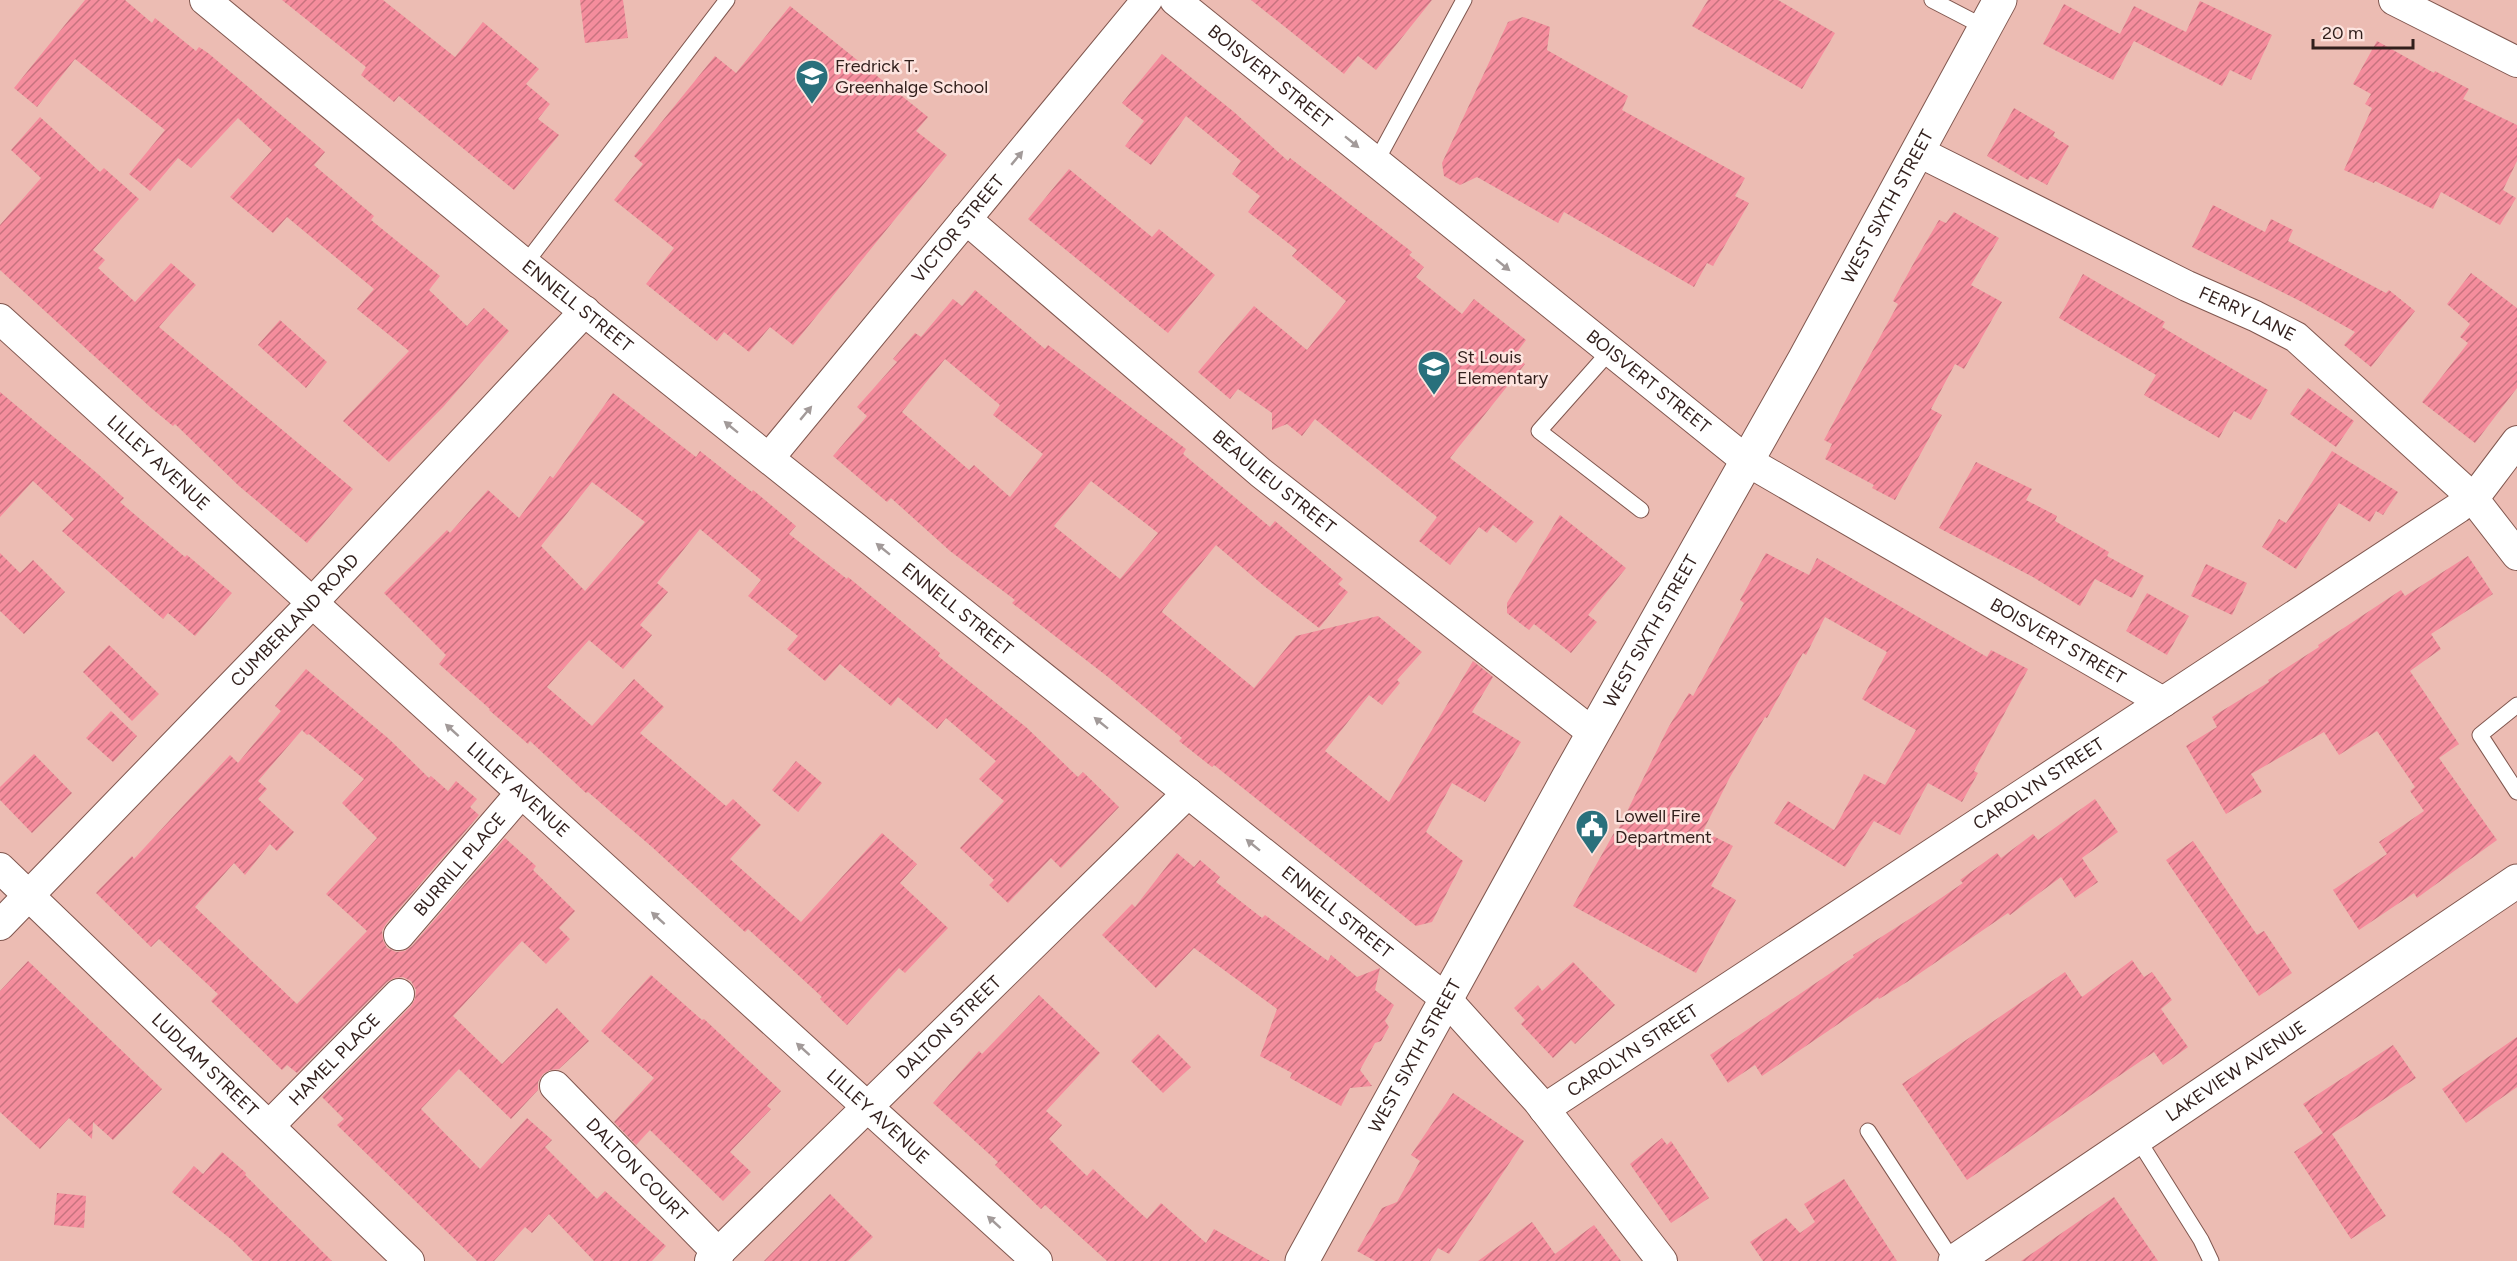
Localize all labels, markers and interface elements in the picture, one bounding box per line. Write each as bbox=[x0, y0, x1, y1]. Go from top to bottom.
scale bar bbox=[2313, 12, 2414, 50]
street label: BOISVERT STREET bbox=[1203, 20, 1337, 133]
text: 20 m bbox=[2322, 22, 2363, 44]
place label: Fredrick T. Greenhalge School bbox=[835, 55, 988, 98]
school or university icon: Fredrick T. Greenhalge School bbox=[794, 58, 830, 105]
street label: WEST SIXTH STREET bbox=[1837, 126, 1938, 287]
one-way arrow bbox=[1344, 136, 1359, 148]
one-way arrow bbox=[1010, 150, 1023, 165]
street label: VICTOR STREET bbox=[907, 170, 1009, 287]
street label: ENNELL STREET bbox=[518, 255, 638, 357]
one-way arrow bbox=[1495, 258, 1511, 271]
street label: FERRY LANE bbox=[2195, 282, 2299, 346]
street label: BOISVERT STREET bbox=[1582, 325, 1715, 438]
place label: St Louis Elementary bbox=[1457, 346, 1549, 389]
school or university icon: St Louis Elementary bbox=[1416, 349, 1452, 396]
one-way arrow bbox=[800, 405, 813, 421]
street label: LILLEY AVENUE bbox=[103, 411, 214, 515]
one-way arrow bbox=[723, 422, 738, 434]
street label: BEAULIEU STREET bbox=[1208, 425, 1340, 538]
one-way arrow bbox=[875, 542, 891, 555]
street label: CUMBERLAND ROAD bbox=[226, 549, 364, 691]
street label: WEST SIXTH STREET bbox=[1599, 551, 1703, 711]
street label: ENNELL STREET bbox=[897, 558, 1017, 660]
street label: BOISVERT STREET bbox=[1986, 593, 2130, 689]
one-way arrow bbox=[1093, 717, 1109, 730]
one-way arrow bbox=[445, 724, 460, 737]
street label: CAROLYN STREET bbox=[1969, 733, 2108, 835]
street label: LILLEY AVENUE bbox=[462, 738, 574, 842]
place label: Lowell Fire Department bbox=[1615, 805, 1712, 848]
street label: BURRILL PLACE bbox=[409, 808, 510, 921]
public building icon: Lowell Fire Department bbox=[1574, 808, 1610, 855]
one-way arrow bbox=[1245, 838, 1261, 851]
street label: ENNELL STREET bbox=[1277, 861, 1397, 963]
one-way arrow bbox=[651, 911, 665, 925]
street label: DALTON STREET bbox=[892, 971, 1006, 1084]
street label: WEST SIXTH STREET bbox=[1364, 975, 1466, 1137]
street label: CAROLYN STREET bbox=[1563, 1000, 1702, 1102]
street label: LUDLAM STREET bbox=[147, 1009, 263, 1121]
street label: HAMEL PLACE bbox=[284, 1009, 385, 1110]
street label: LAKEVIEW AVENUE bbox=[2161, 1016, 2310, 1126]
one-way arrow bbox=[795, 1042, 810, 1056]
street label: LILLEY AVENUE bbox=[822, 1064, 934, 1169]
street label: DALTON COURT bbox=[581, 1113, 692, 1226]
one-way arrow bbox=[987, 1216, 1002, 1229]

